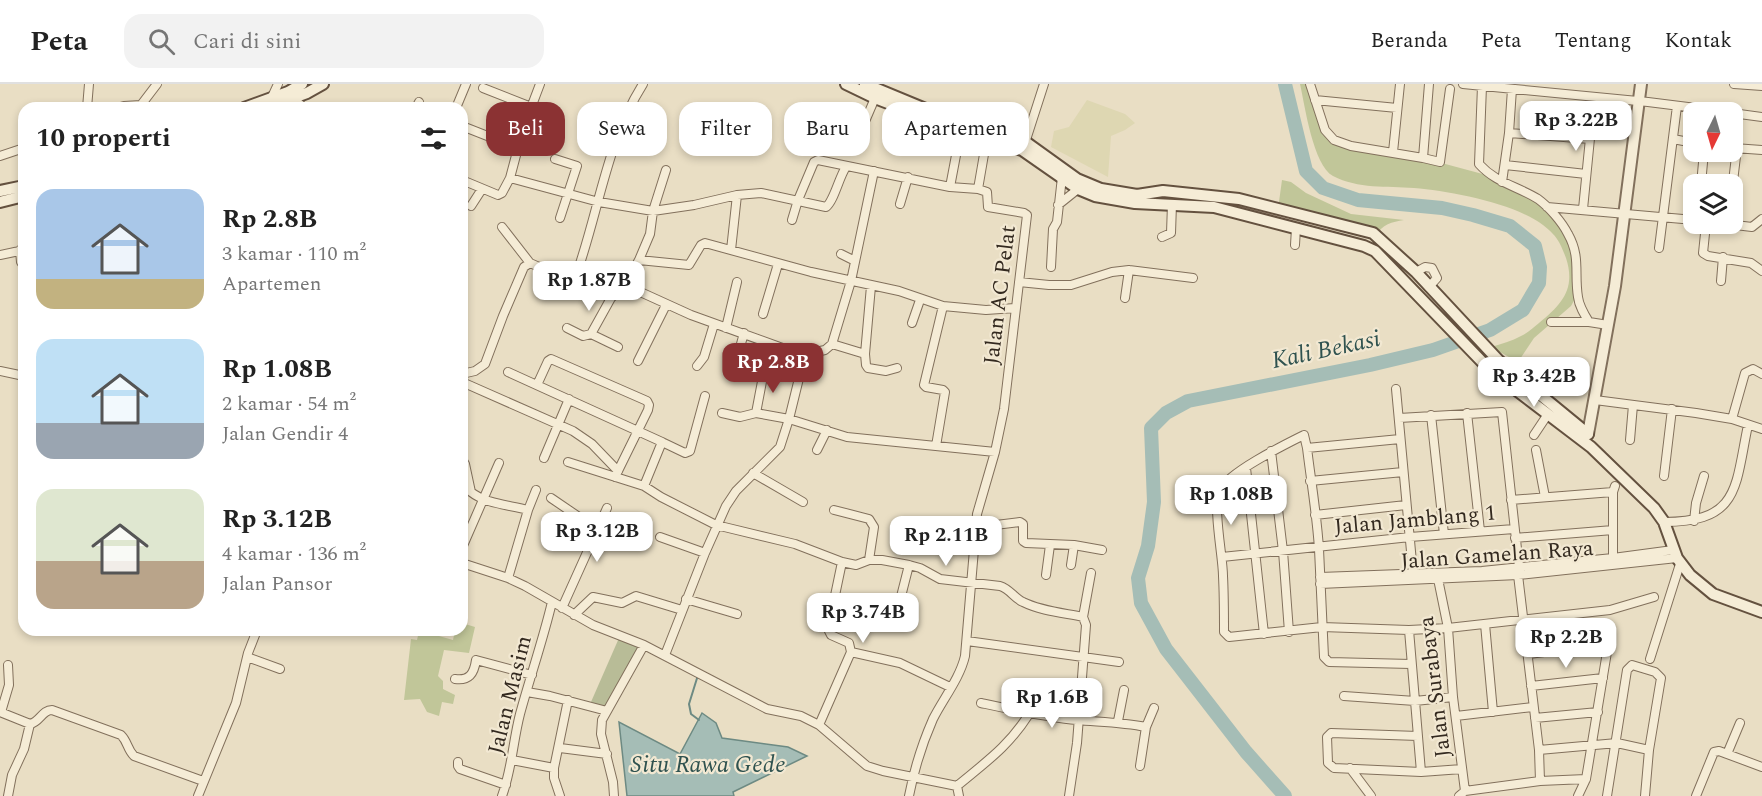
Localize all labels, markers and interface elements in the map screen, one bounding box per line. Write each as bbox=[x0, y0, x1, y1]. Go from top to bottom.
search box bbox=[124, 14, 544, 68]
text: Peta bbox=[30, 20, 88, 63]
icon: search bbox=[145, 25, 178, 58]
text: Cari di sini bbox=[193, 25, 301, 58]
text: Beranda bbox=[1371, 25, 1448, 57]
text: Peta bbox=[1481, 25, 1522, 57]
text: Tentang bbox=[1555, 25, 1631, 57]
text: Kontak bbox=[1664, 25, 1732, 57]
pin: Rp 3.22B bbox=[1514, 101, 1638, 152]
chip: Beli bbox=[486, 102, 565, 156]
chip: Sewa bbox=[577, 102, 667, 156]
chip: Filter bbox=[679, 102, 772, 156]
chip: Baru bbox=[784, 102, 870, 156]
chip: Apartemen bbox=[882, 102, 1029, 156]
north arrow bbox=[1683, 102, 1743, 162]
map controls bbox=[1683, 102, 1743, 234]
text: Rp 3.22B bbox=[1534, 105, 1618, 135]
text: 10 properti bbox=[36, 118, 171, 158]
icon: filters bbox=[417, 122, 450, 155]
button: layers bbox=[1683, 174, 1743, 234]
text: Rp 2.8B bbox=[222, 199, 317, 239]
icon: home bbox=[84, 213, 156, 285]
street label: Jalan AC Pelat bbox=[975, 223, 1025, 367]
text: 3 kamar · 110 m² bbox=[222, 239, 366, 269]
pin: Rp 1.87B bbox=[527, 261, 651, 312]
text: Rp 1.87B bbox=[547, 265, 631, 295]
text: Apartemen bbox=[222, 269, 321, 299]
water label: Kali Bekasi bbox=[1268, 321, 1384, 379]
pin: Rp 2.8B bbox=[718, 343, 828, 394]
text: Rp 2.8B bbox=[736, 347, 810, 377]
text: Rp 1.08B bbox=[222, 349, 332, 389]
pin: Rp 3.42B bbox=[1472, 357, 1596, 408]
text: Rp 3.42B bbox=[1492, 361, 1576, 391]
icon: home bbox=[84, 363, 156, 435]
text: 2 kamar · 54 m² bbox=[222, 389, 356, 419]
text: Jalan Gendir 4 bbox=[222, 419, 348, 449]
pin: Rp 1.08B bbox=[1169, 475, 1293, 526]
text: Rp 1.08B bbox=[1189, 479, 1273, 509]
street label: Jalan Jamblang 1 bbox=[1333, 496, 1497, 544]
text: Rp 3.12B bbox=[222, 499, 332, 539]
pin: Rp 3.12B bbox=[535, 512, 659, 563]
icon: home bbox=[84, 513, 156, 585]
text: Rp 3.12B bbox=[555, 516, 639, 546]
pin: Rp 2.11B bbox=[884, 516, 1008, 567]
text: Rp 2.11B bbox=[904, 520, 988, 550]
street label: Jalan Gamelan Raya bbox=[1399, 532, 1595, 578]
text: 4 kamar · 136 m² bbox=[222, 539, 366, 569]
text: Jalan Pansor bbox=[222, 569, 332, 599]
pin: Rp 3.74B bbox=[801, 593, 925, 644]
text: Rp 3.74B bbox=[821, 597, 905, 627]
street label: Jalan Surabaya bbox=[1410, 614, 1460, 760]
pin: Rp 2.2B bbox=[1511, 618, 1621, 669]
text: Rp 2.2B bbox=[1529, 622, 1603, 652]
street label: Jalan Masim bbox=[479, 632, 541, 758]
pin: Rp 1.6B bbox=[997, 678, 1107, 729]
text: Rp 1.6B bbox=[1015, 682, 1089, 712]
water label: Situ Rawa Gede bbox=[630, 747, 786, 783]

